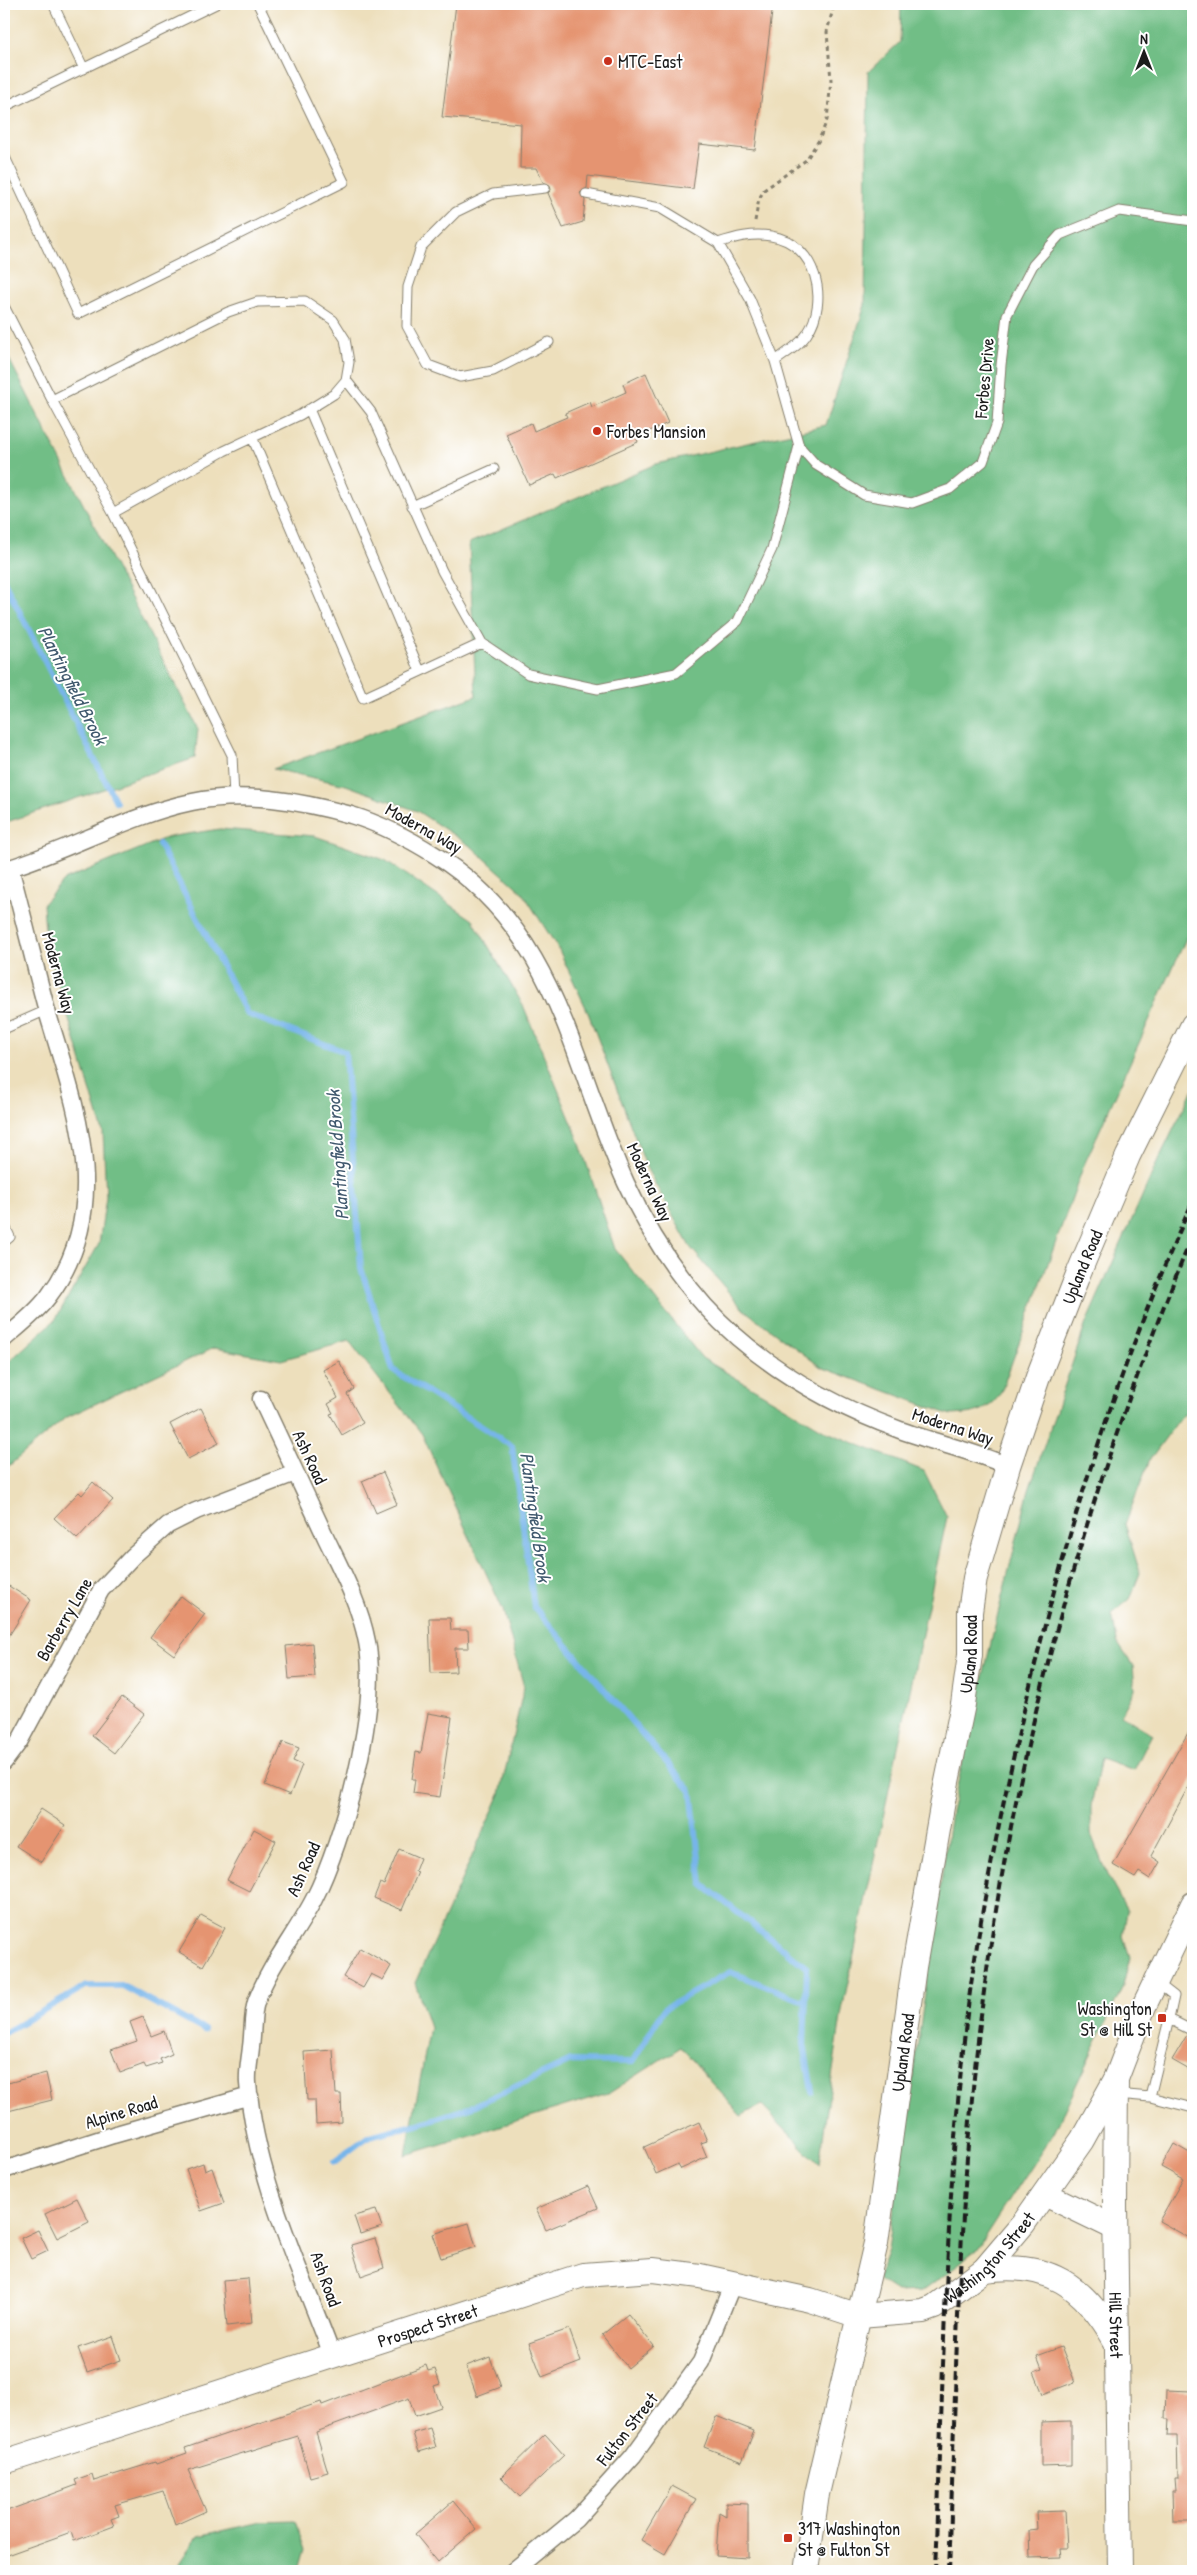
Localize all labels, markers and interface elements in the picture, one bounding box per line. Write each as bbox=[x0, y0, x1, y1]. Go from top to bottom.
north arrow bbox=[1120, 28, 1170, 78]
text: N bbox=[1140, 29, 1148, 48]
place label: MTC-East bbox=[618, 49, 683, 74]
marker: MTC-East bbox=[602, 55, 614, 67]
street label: Forbes Drive bbox=[968, 337, 1000, 420]
place label: Forbes Mansion bbox=[606, 419, 706, 444]
marker: Forbes Mansion bbox=[591, 425, 603, 437]
water label: Plantingfield Brook bbox=[32, 621, 115, 751]
street label: Moderna Way bbox=[381, 797, 467, 860]
street label: Moderna Way bbox=[36, 929, 82, 1017]
water label: Plantingfield Brook bbox=[319, 1087, 355, 1221]
street label: Moderna Way bbox=[621, 1139, 679, 1226]
street label: Upland Road bbox=[1055, 1226, 1108, 1307]
street label: Moderna Way bbox=[909, 1401, 997, 1451]
street label: Ash Road bbox=[287, 1426, 333, 1488]
water label: Plantingfield Brook bbox=[514, 1451, 558, 1585]
street label: Barberry Lane bbox=[30, 1573, 98, 1665]
street label: Upland Road bbox=[952, 1615, 983, 1695]
street label: Ash Road bbox=[280, 1838, 326, 1900]
place label: Washington St @ Hill St bbox=[1078, 1996, 1153, 2042]
street label: Upland Road bbox=[885, 2012, 920, 2093]
marker: Washington St @ Hill St bbox=[1156, 2012, 1168, 2024]
street label: Alpine Road bbox=[82, 2089, 160, 2135]
street label: Washington Street bbox=[938, 2206, 1041, 2308]
street label: Ash Road bbox=[305, 2248, 347, 2310]
street label: Hill Street bbox=[1104, 2292, 1130, 2359]
street label: Prospect Street bbox=[374, 2297, 482, 2353]
street label: Fulton Street bbox=[590, 2387, 664, 2472]
place label: 317 Washington St @ Fulton St bbox=[798, 2516, 900, 2562]
marker: 317 Washington St @ Fulton St bbox=[782, 2532, 794, 2544]

